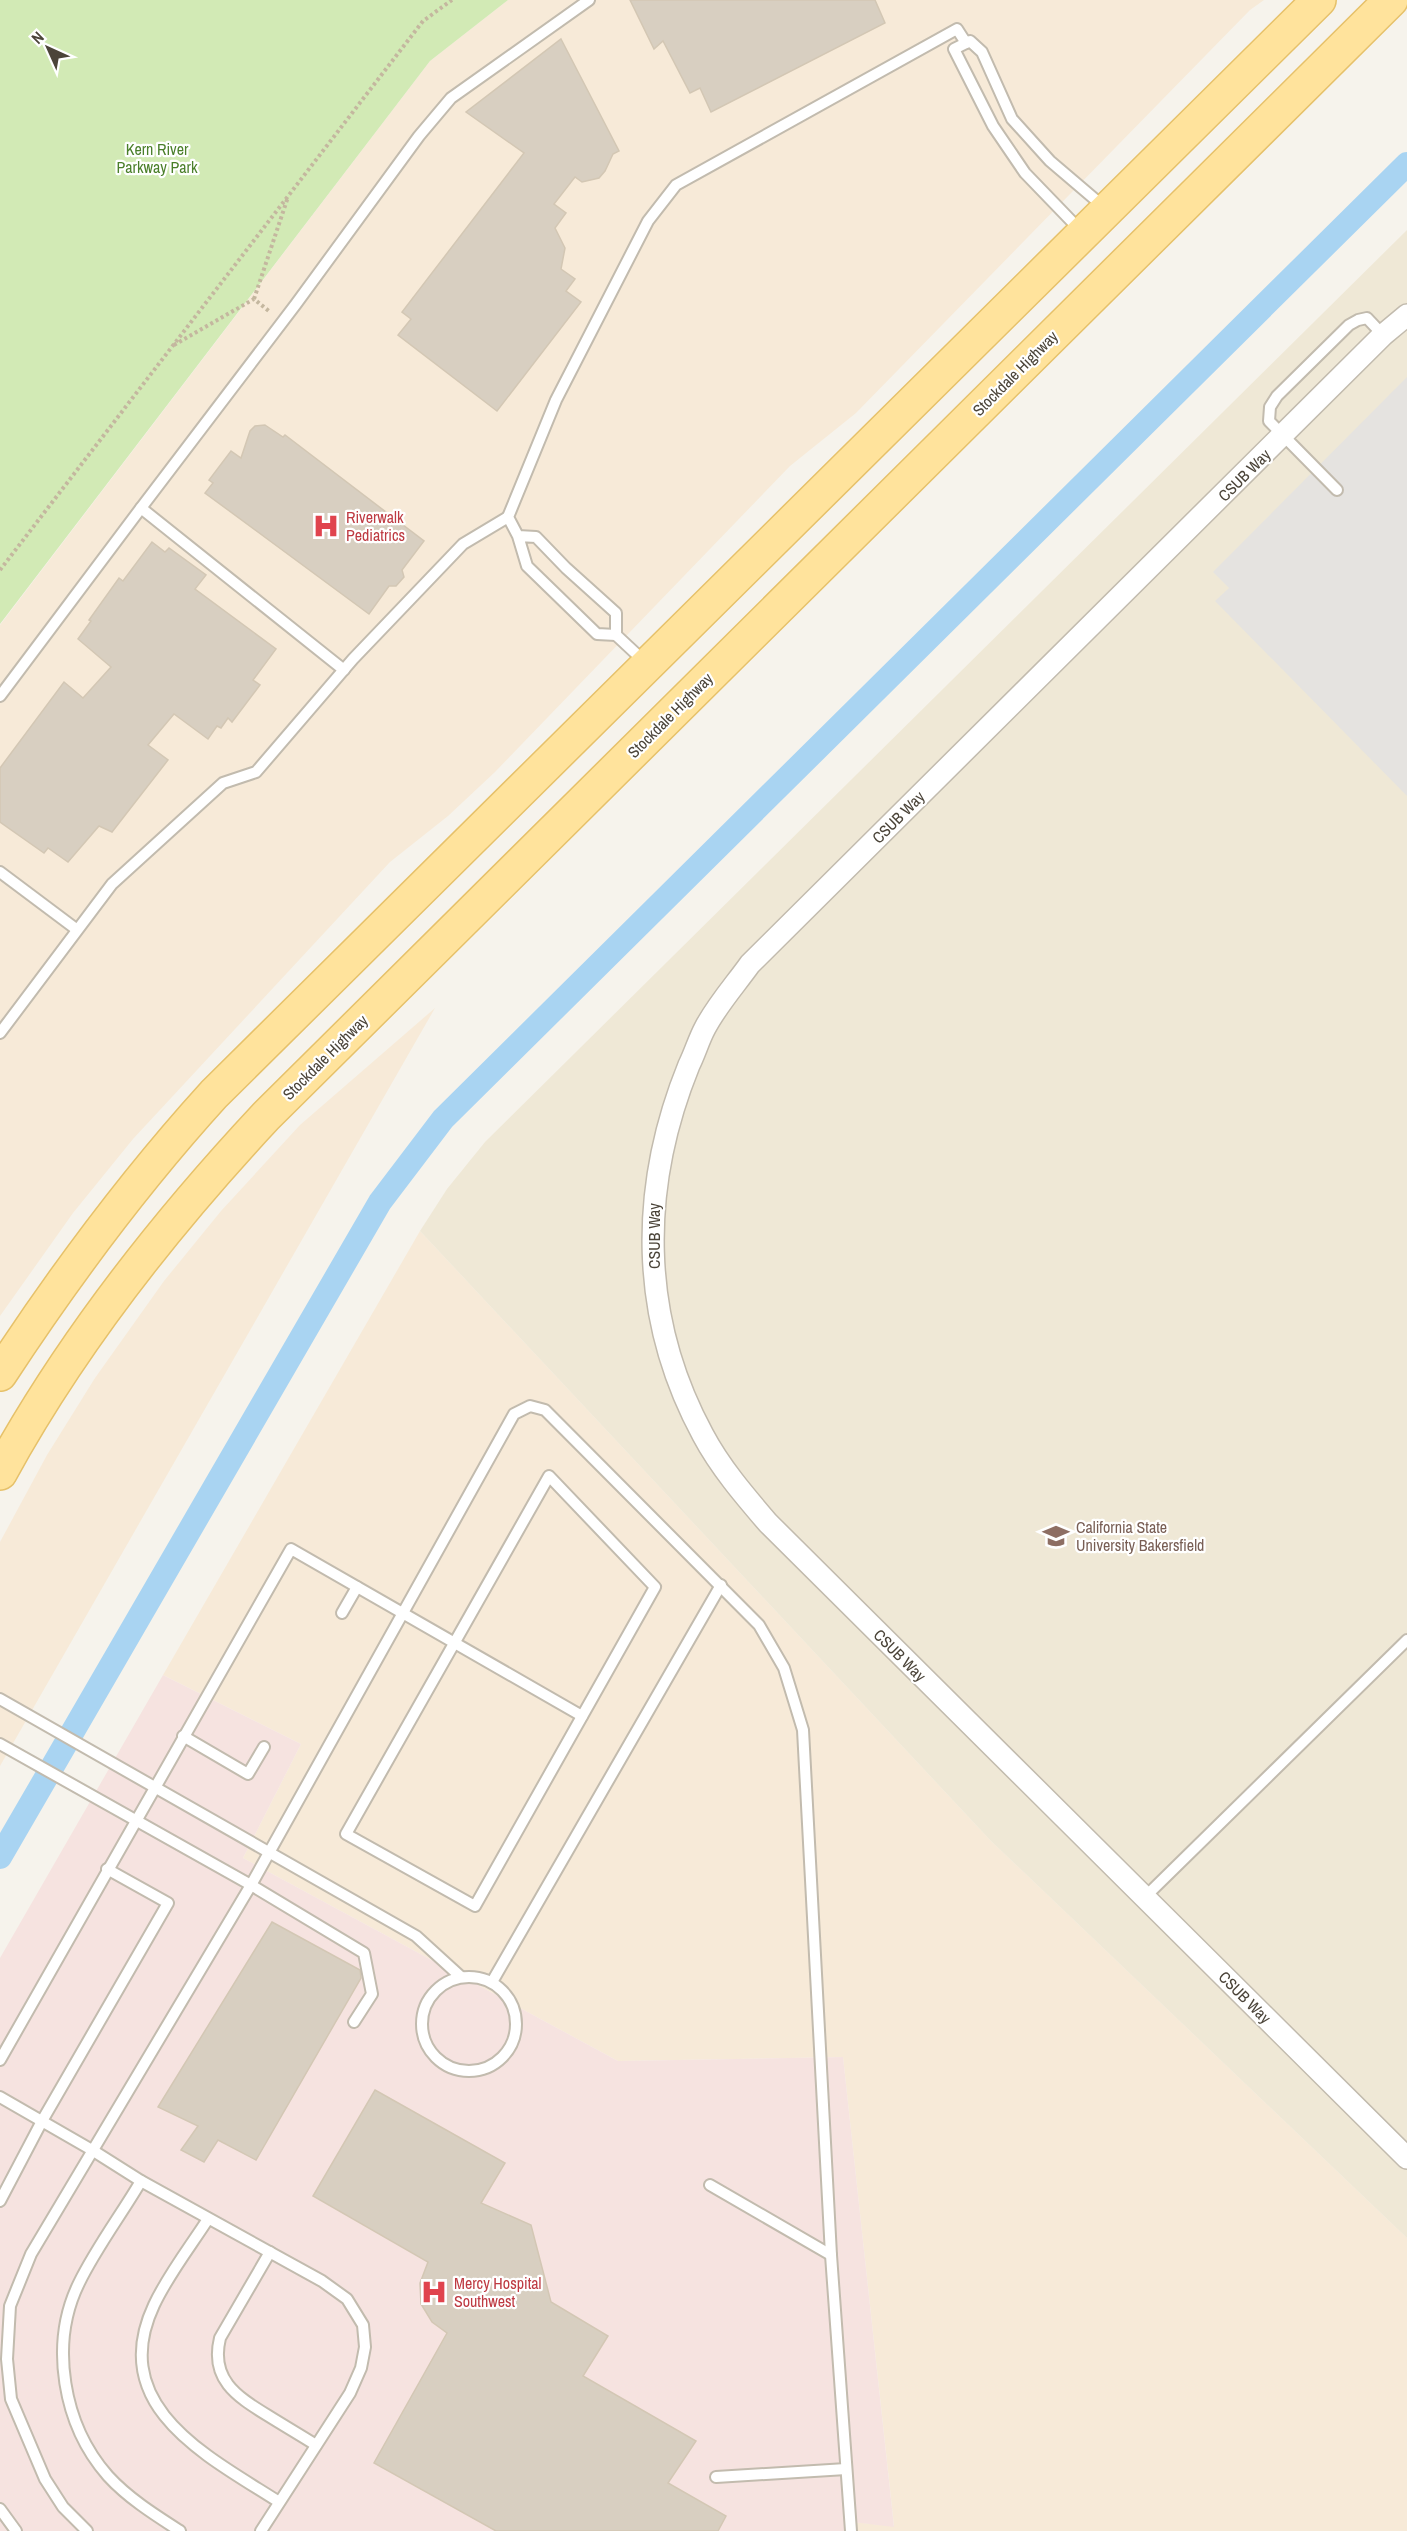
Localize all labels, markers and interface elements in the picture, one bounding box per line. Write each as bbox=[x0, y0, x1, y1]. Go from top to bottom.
north arrow bbox=[18, 18, 78, 78]
text: N bbox=[26, 26, 49, 49]
park label: Kern River Parkway Park bbox=[117, 138, 198, 178]
street label: Stockdale Highway bbox=[968, 325, 1063, 420]
street label: CSUB Way bbox=[1213, 444, 1275, 506]
place label: Riverwalk Pediatrics bbox=[346, 506, 405, 546]
hospital icon: Riverwalk Pediatrics bbox=[311, 511, 341, 541]
street label: Stockdale Highway bbox=[623, 667, 718, 762]
street label: CSUB Way bbox=[867, 786, 929, 848]
street label: Stockdale Highway bbox=[278, 1009, 373, 1104]
street label: CSUB Way bbox=[643, 1203, 665, 1269]
place label: California State University Bakersfield bbox=[1076, 1516, 1204, 1556]
school or university icon: California State University Bakersfield bbox=[1041, 1521, 1071, 1551]
street label: CSUB Way bbox=[869, 1624, 931, 1686]
street label: CSUB Way bbox=[1214, 1966, 1276, 2028]
place label: Mercy Hospital Southwest bbox=[454, 2272, 542, 2312]
hospital icon: Mercy Hospital Southwest bbox=[419, 2277, 449, 2307]

